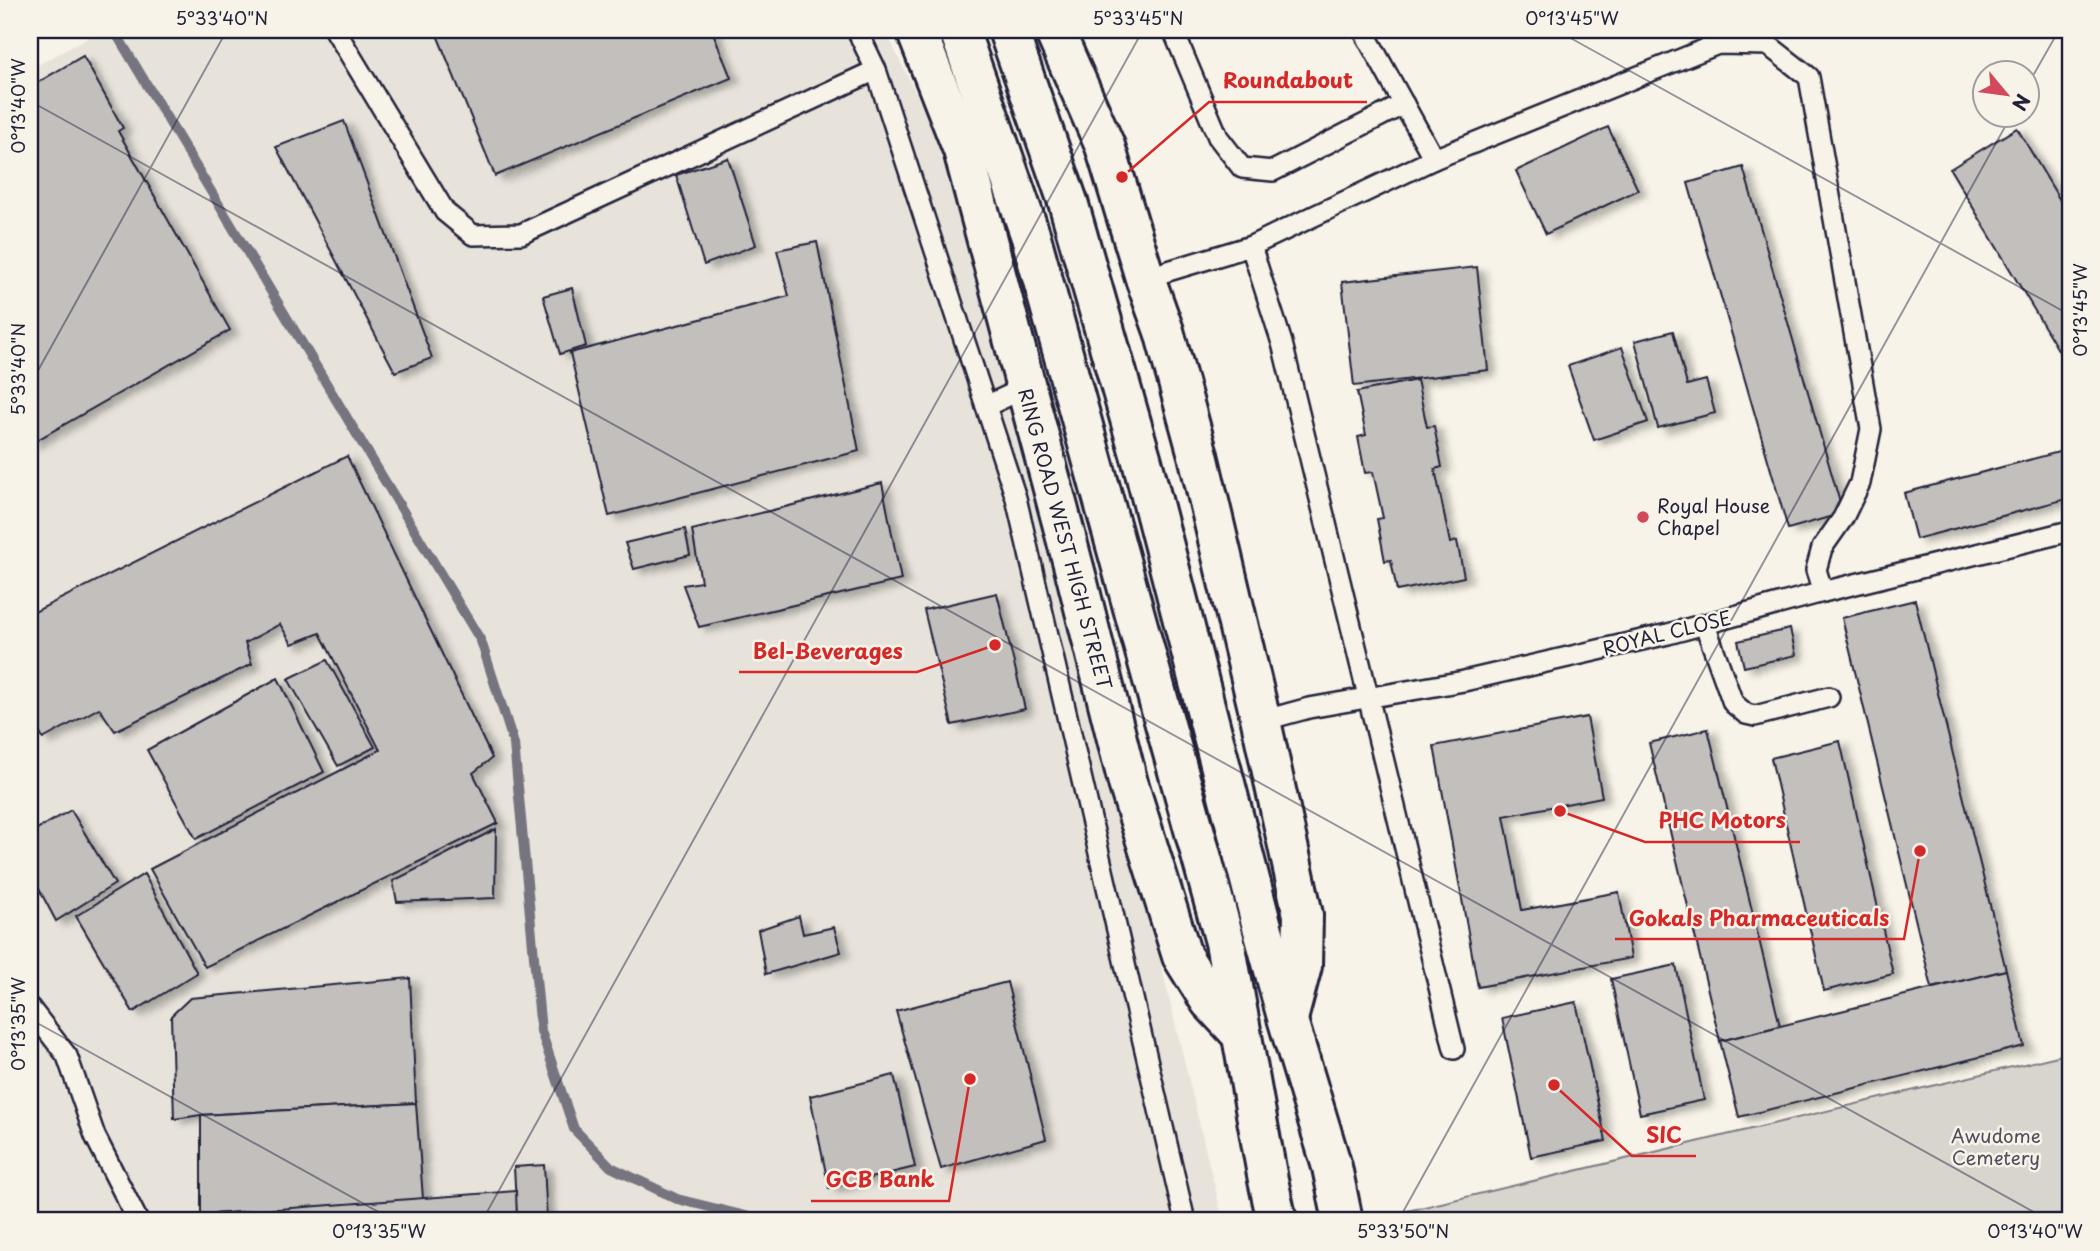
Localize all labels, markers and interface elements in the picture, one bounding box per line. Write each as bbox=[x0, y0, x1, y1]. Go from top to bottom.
text: 5°33'40"N bbox=[176, 4, 268, 31]
text: 5°33'45"N bbox=[1093, 4, 1183, 31]
text: 0°13'45"W bbox=[1525, 4, 1619, 31]
text: 0°13'40"W bbox=[4, 58, 31, 154]
callout: Roundabout bbox=[1209, 60, 1367, 102]
north arrow bbox=[1970, 60, 2040, 130]
text: Roundabout bbox=[1223, 63, 1353, 95]
text: N bbox=[2006, 89, 2038, 116]
text: 0°13'45"W bbox=[2066, 263, 2093, 357]
text: 5°33'40"N bbox=[4, 323, 31, 415]
street label: RING ROAD WEST HIGH STREET bbox=[1012, 385, 1120, 692]
place label: Royal House Chapel bbox=[1657, 491, 1770, 541]
marker: Royal House Chapel bbox=[1635, 509, 1651, 525]
street label: ROYAL CLOSE bbox=[1599, 602, 1734, 662]
callout: Bel-Beverages bbox=[739, 630, 917, 672]
text: Bel-Beverages bbox=[753, 634, 903, 666]
callout: PHC Motors bbox=[1645, 800, 1800, 842]
text: PHC Motors bbox=[1658, 803, 1786, 835]
callout: Gokals Pharmaceuticals bbox=[1615, 897, 1904, 939]
text: Gokals Pharmaceuticals bbox=[1629, 901, 1889, 933]
text: 0°13'35"W bbox=[4, 977, 31, 1071]
callout: SIC bbox=[1632, 1114, 1696, 1156]
text: SIC bbox=[1646, 1118, 1682, 1150]
park label: Awudome Cemetery bbox=[1951, 1121, 2041, 1171]
callout: GCB Bank bbox=[811, 1159, 949, 1201]
text: GCB Bank bbox=[825, 1162, 935, 1194]
text: 0°13'35"W bbox=[332, 1217, 426, 1244]
text: 5°33'50"N bbox=[1357, 1217, 1449, 1244]
text: 0°13'40"W bbox=[1987, 1217, 2083, 1244]

